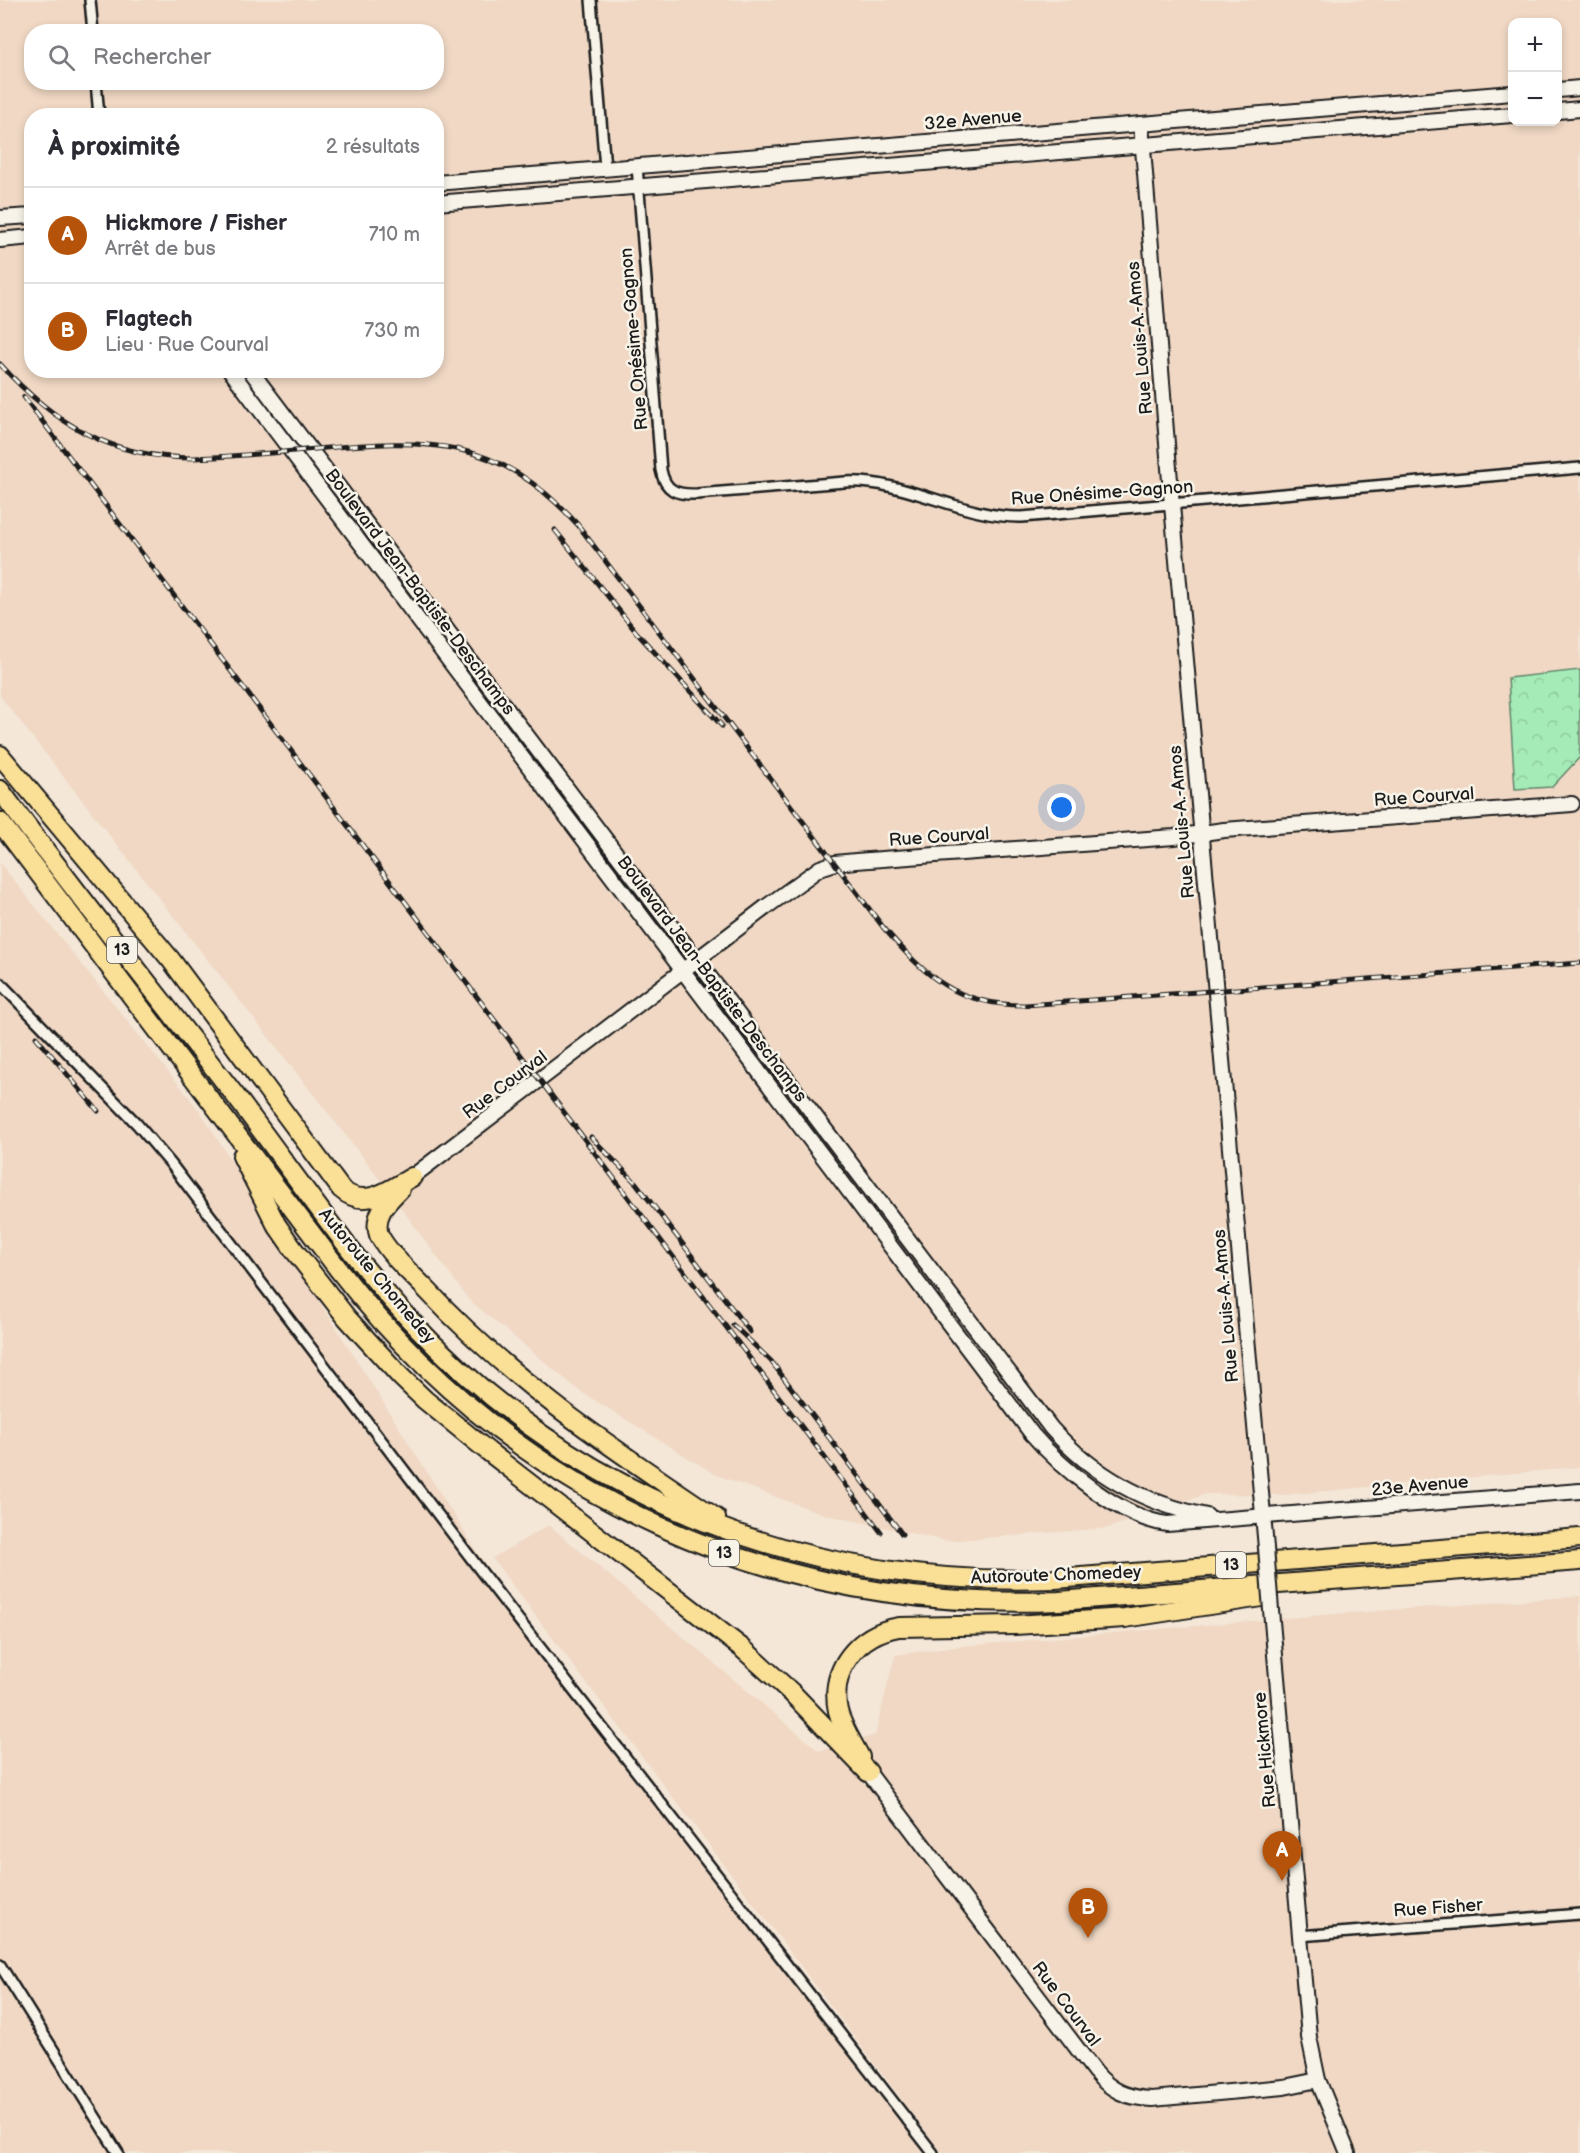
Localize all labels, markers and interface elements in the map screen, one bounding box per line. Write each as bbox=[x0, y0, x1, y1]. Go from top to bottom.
map controls bbox=[1508, 18, 1562, 126]
button: + bbox=[1508, 18, 1562, 72]
search box bbox=[24, 24, 444, 90]
icon: search bbox=[45, 41, 78, 74]
text: Rechercher bbox=[93, 44, 211, 71]
button: − bbox=[1508, 72, 1562, 126]
street label: 32e Avenue bbox=[923, 105, 1023, 135]
text: À proximité bbox=[48, 132, 180, 163]
text: 2 résultats bbox=[326, 135, 420, 159]
text: Hickmore / Fisher bbox=[105, 210, 287, 237]
text: A bbox=[61, 223, 74, 247]
text: 710 m bbox=[369, 223, 420, 247]
text: Arrêt de bus bbox=[105, 237, 216, 261]
street label: Rue Onésime-Gagnon bbox=[616, 247, 652, 431]
street label: Rue Louis-A.-Amos bbox=[1123, 260, 1157, 415]
text: Flagtech bbox=[105, 306, 193, 333]
text: B bbox=[60, 319, 75, 343]
text: 730 m bbox=[364, 319, 420, 343]
text: Lieu · Rue Courval bbox=[105, 333, 269, 357]
street label: Boulevard Jean-Baptiste-Deschamps bbox=[321, 465, 519, 719]
street label: Rue Onésime-Gagnon bbox=[1010, 476, 1194, 510]
street label: Rue Louis-A.-Amos bbox=[1165, 744, 1199, 899]
street label: Rue Courval bbox=[1373, 783, 1475, 811]
your location bbox=[1047, 793, 1076, 822]
street label: Rue Courval bbox=[888, 823, 990, 851]
street label: Boulevard Jean-Baptiste-Deschamps bbox=[613, 852, 811, 1106]
road number: 13 bbox=[107, 937, 137, 963]
street label: Rue Courval bbox=[459, 1046, 551, 1124]
street label: Autoroute Chomedey bbox=[314, 1204, 440, 1349]
street label: Rue Louis-A.-Amos bbox=[1209, 1228, 1243, 1383]
street label: 23e Avenue bbox=[1371, 1471, 1470, 1501]
road number: 13 bbox=[709, 1540, 739, 1566]
road number: 13 bbox=[1216, 1552, 1246, 1578]
street label: Autoroute Chomedey bbox=[971, 1562, 1142, 1588]
street label: Rue Hickmore bbox=[1249, 1691, 1281, 1809]
pin: A bbox=[1262, 1832, 1302, 1881]
pin: B bbox=[1068, 1888, 1108, 1938]
street label: Rue Fisher bbox=[1393, 1894, 1484, 1922]
street label: Rue Courval bbox=[1027, 1958, 1105, 2050]

